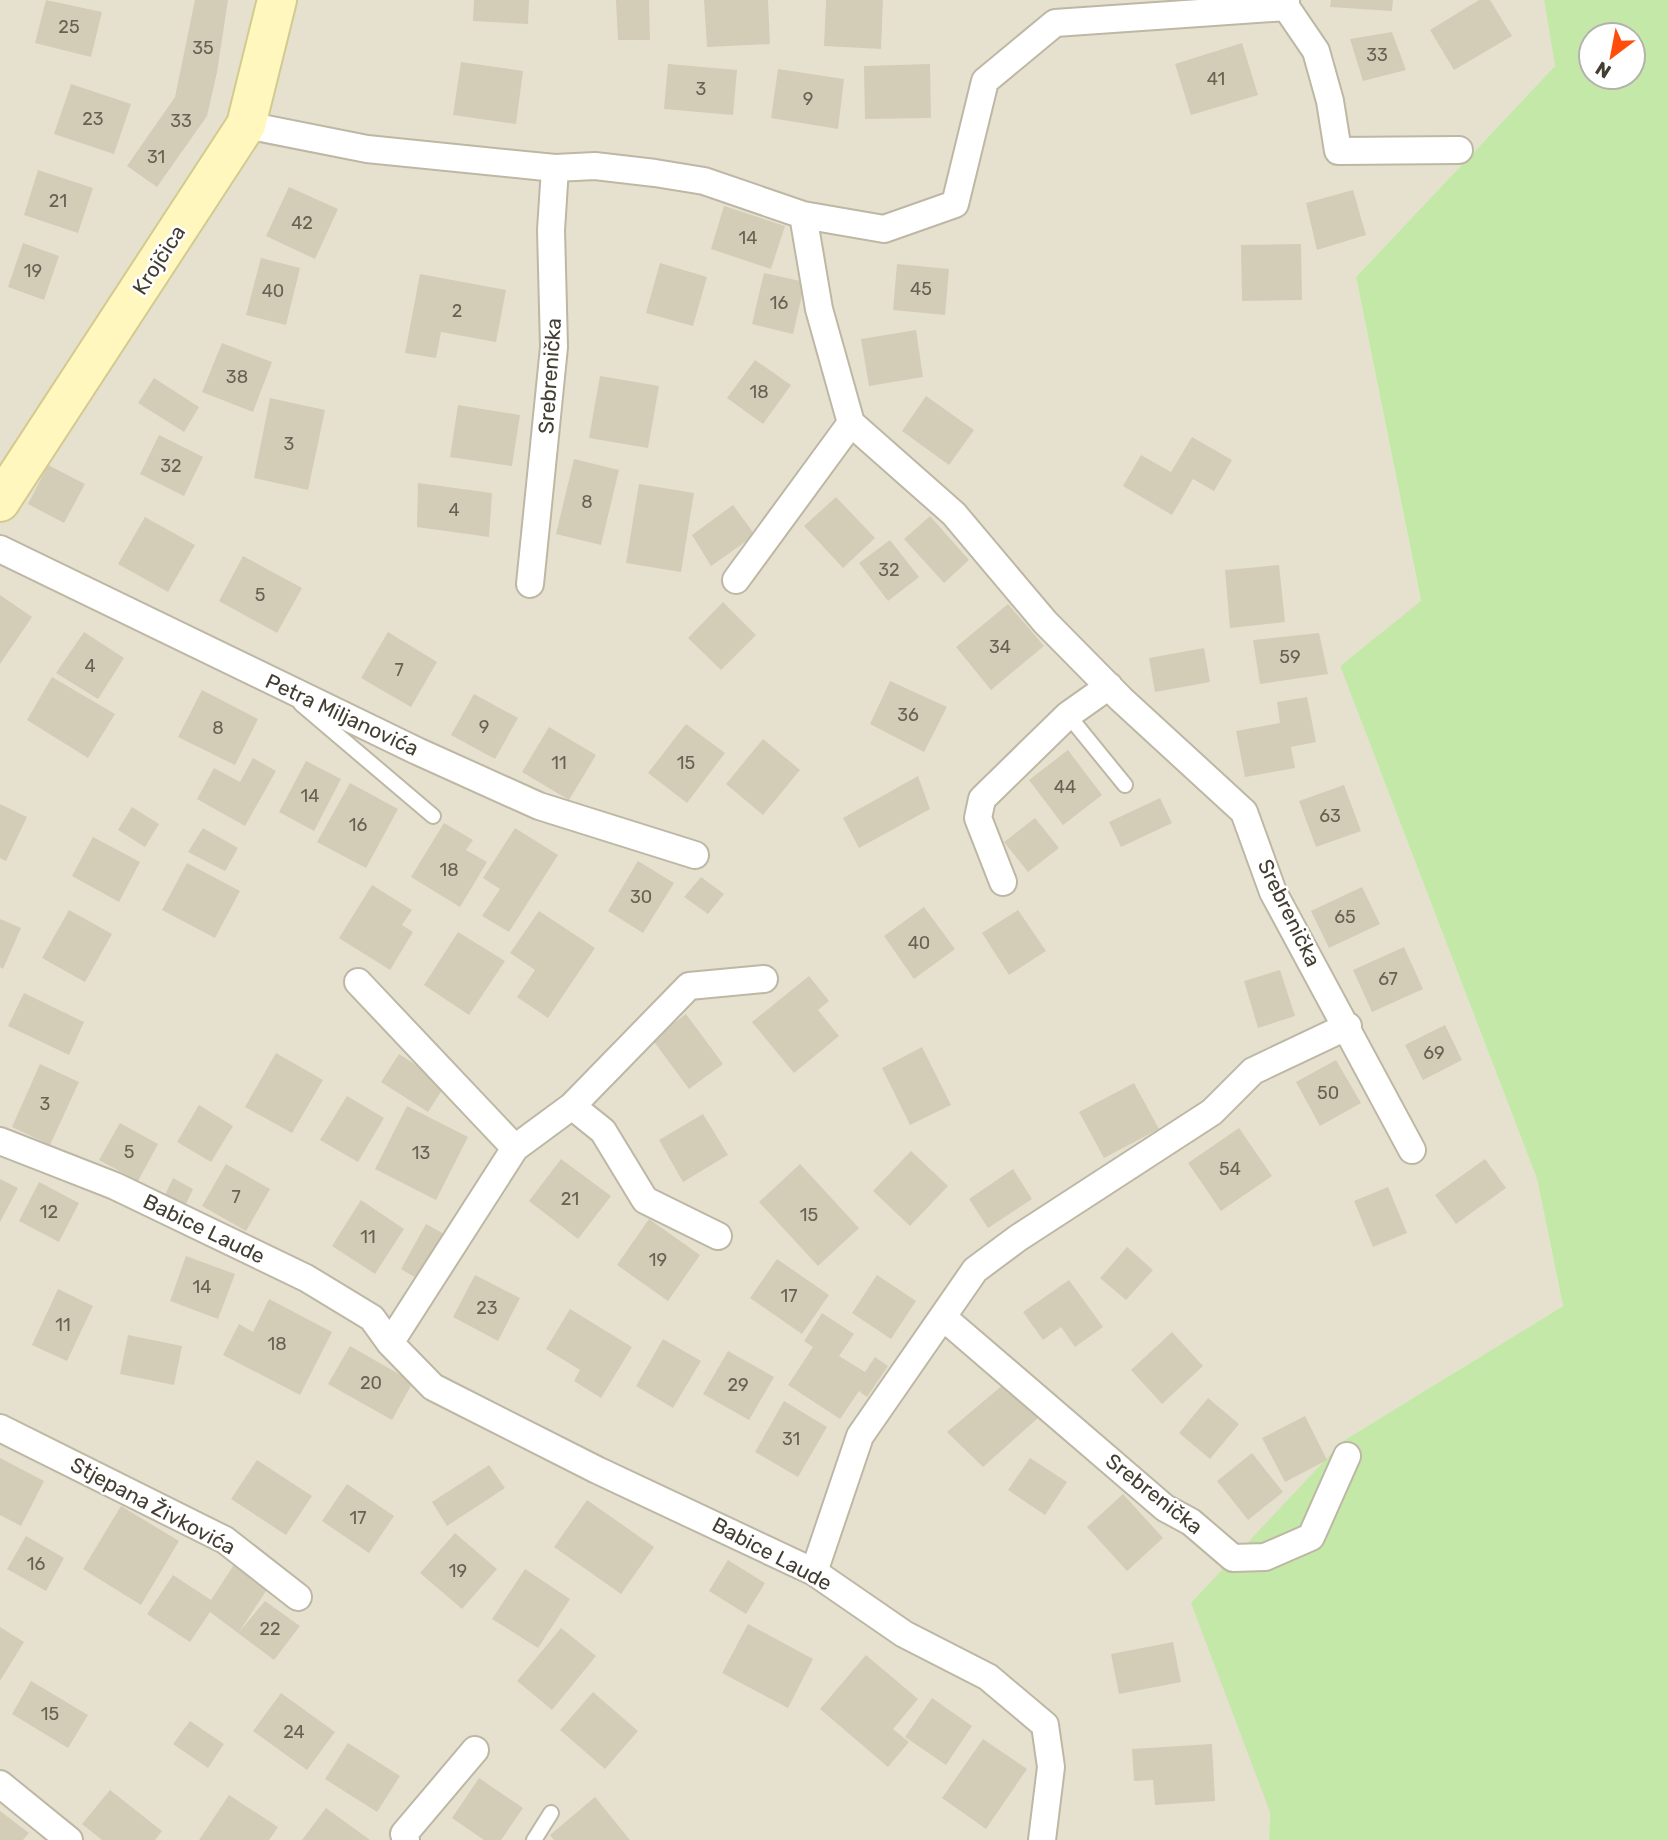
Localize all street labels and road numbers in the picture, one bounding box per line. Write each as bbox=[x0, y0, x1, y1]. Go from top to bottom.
street label: Krojčica bbox=[127, 220, 190, 299]
street label: Srebrenička bbox=[533, 317, 566, 435]
street label: Petra Miljanovića bbox=[262, 668, 423, 761]
street label: Srebrenička bbox=[1253, 855, 1326, 971]
street label: Babice Laude bbox=[139, 1188, 269, 1269]
street label: Srebrenička bbox=[1101, 1448, 1208, 1539]
street label: Stjepana Živkovića bbox=[67, 1452, 240, 1560]
street label: Babice Laude bbox=[708, 1512, 836, 1596]

